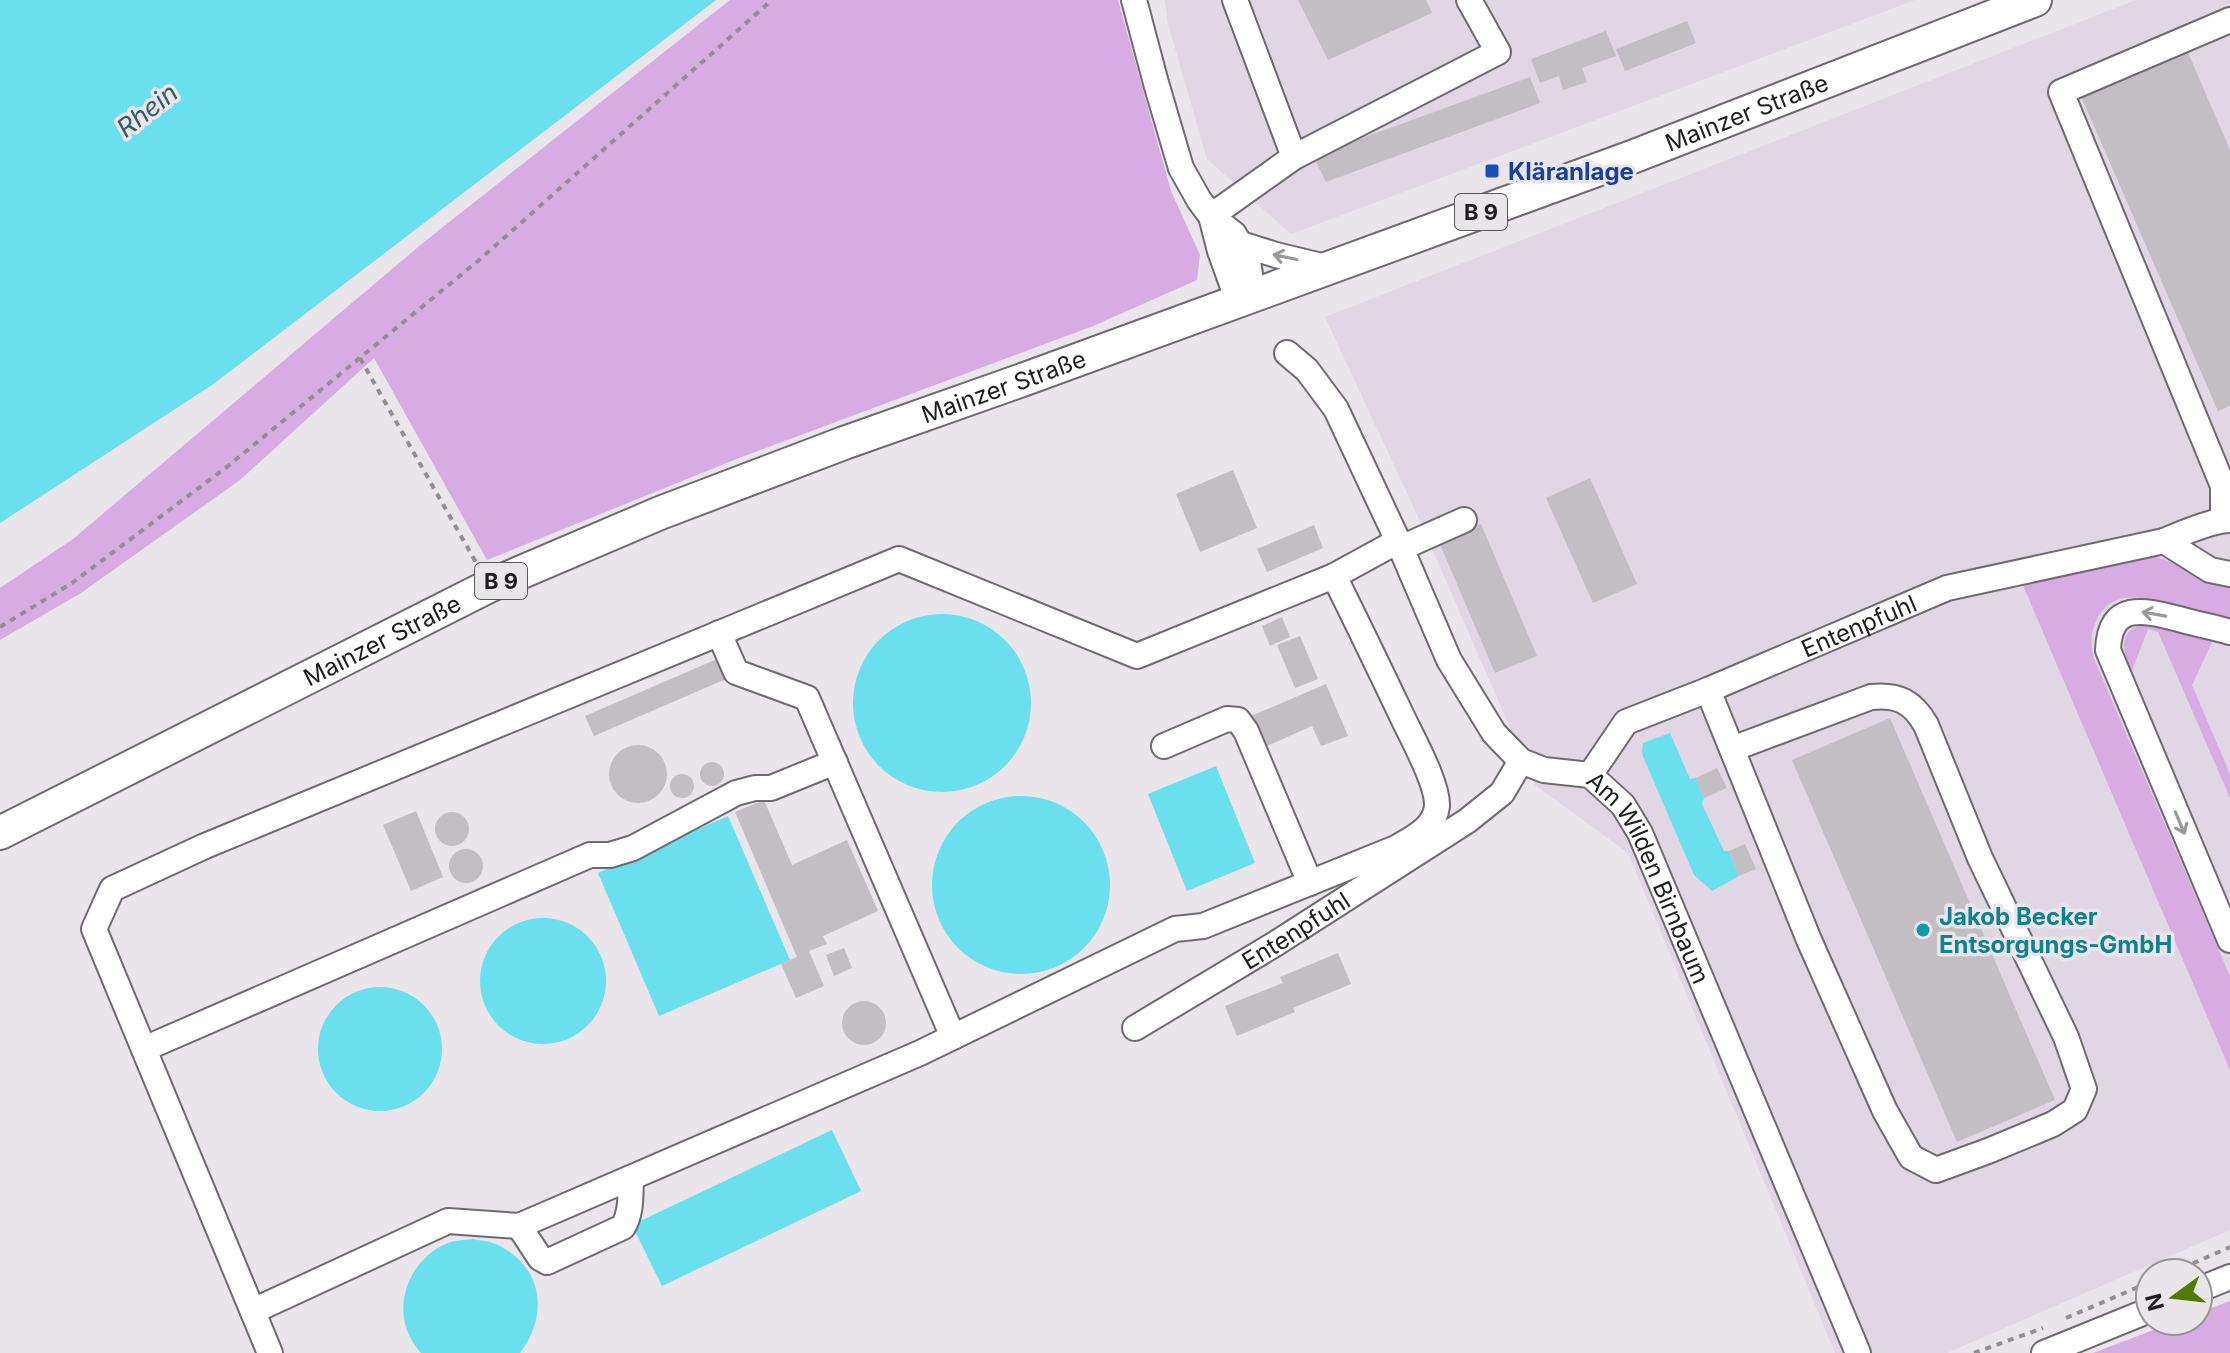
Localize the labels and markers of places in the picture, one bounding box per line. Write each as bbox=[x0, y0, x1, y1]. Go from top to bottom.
place label: Kläranlage bbox=[1508, 157, 1634, 186]
marker: Kläranlage bbox=[1483, 162, 1501, 180]
place label: Jakob Becker Entsorgungs-GmbH bbox=[1939, 902, 2172, 959]
marker: Jakob Becker Entsorgungs-GmbH bbox=[1914, 921, 1932, 939]

